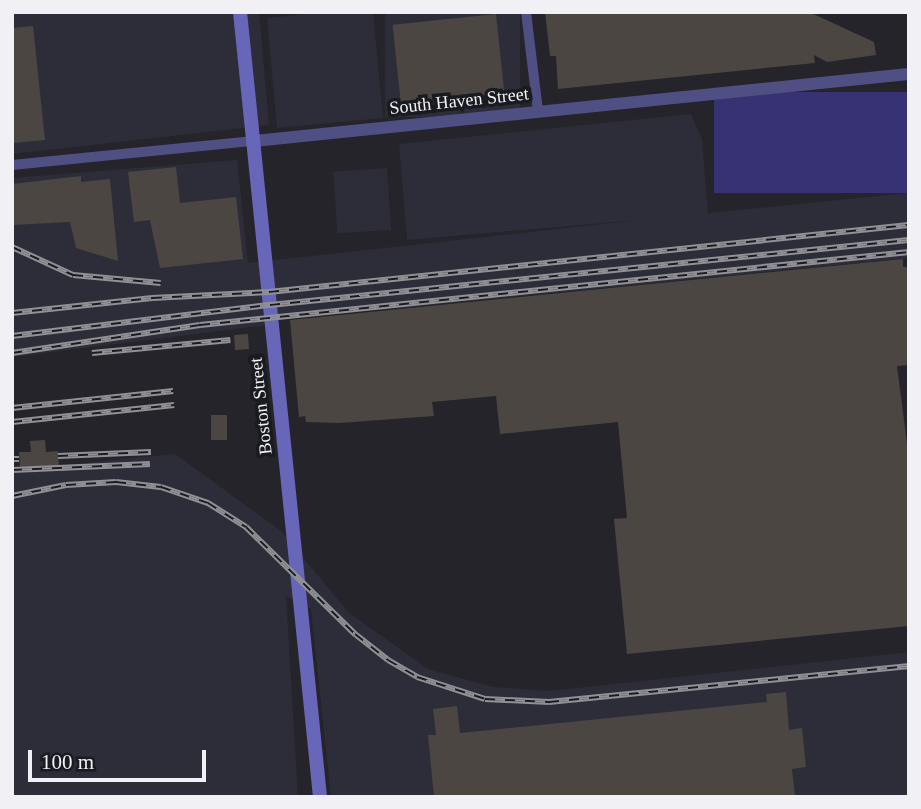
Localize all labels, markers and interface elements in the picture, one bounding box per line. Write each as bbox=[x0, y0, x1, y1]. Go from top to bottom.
street label: South Haven Street bbox=[388, 83, 530, 119]
street label: Boston Street bbox=[245, 356, 277, 456]
scale bar bbox=[32, 736, 210, 780]
text: 100 m bbox=[41, 750, 94, 774]

